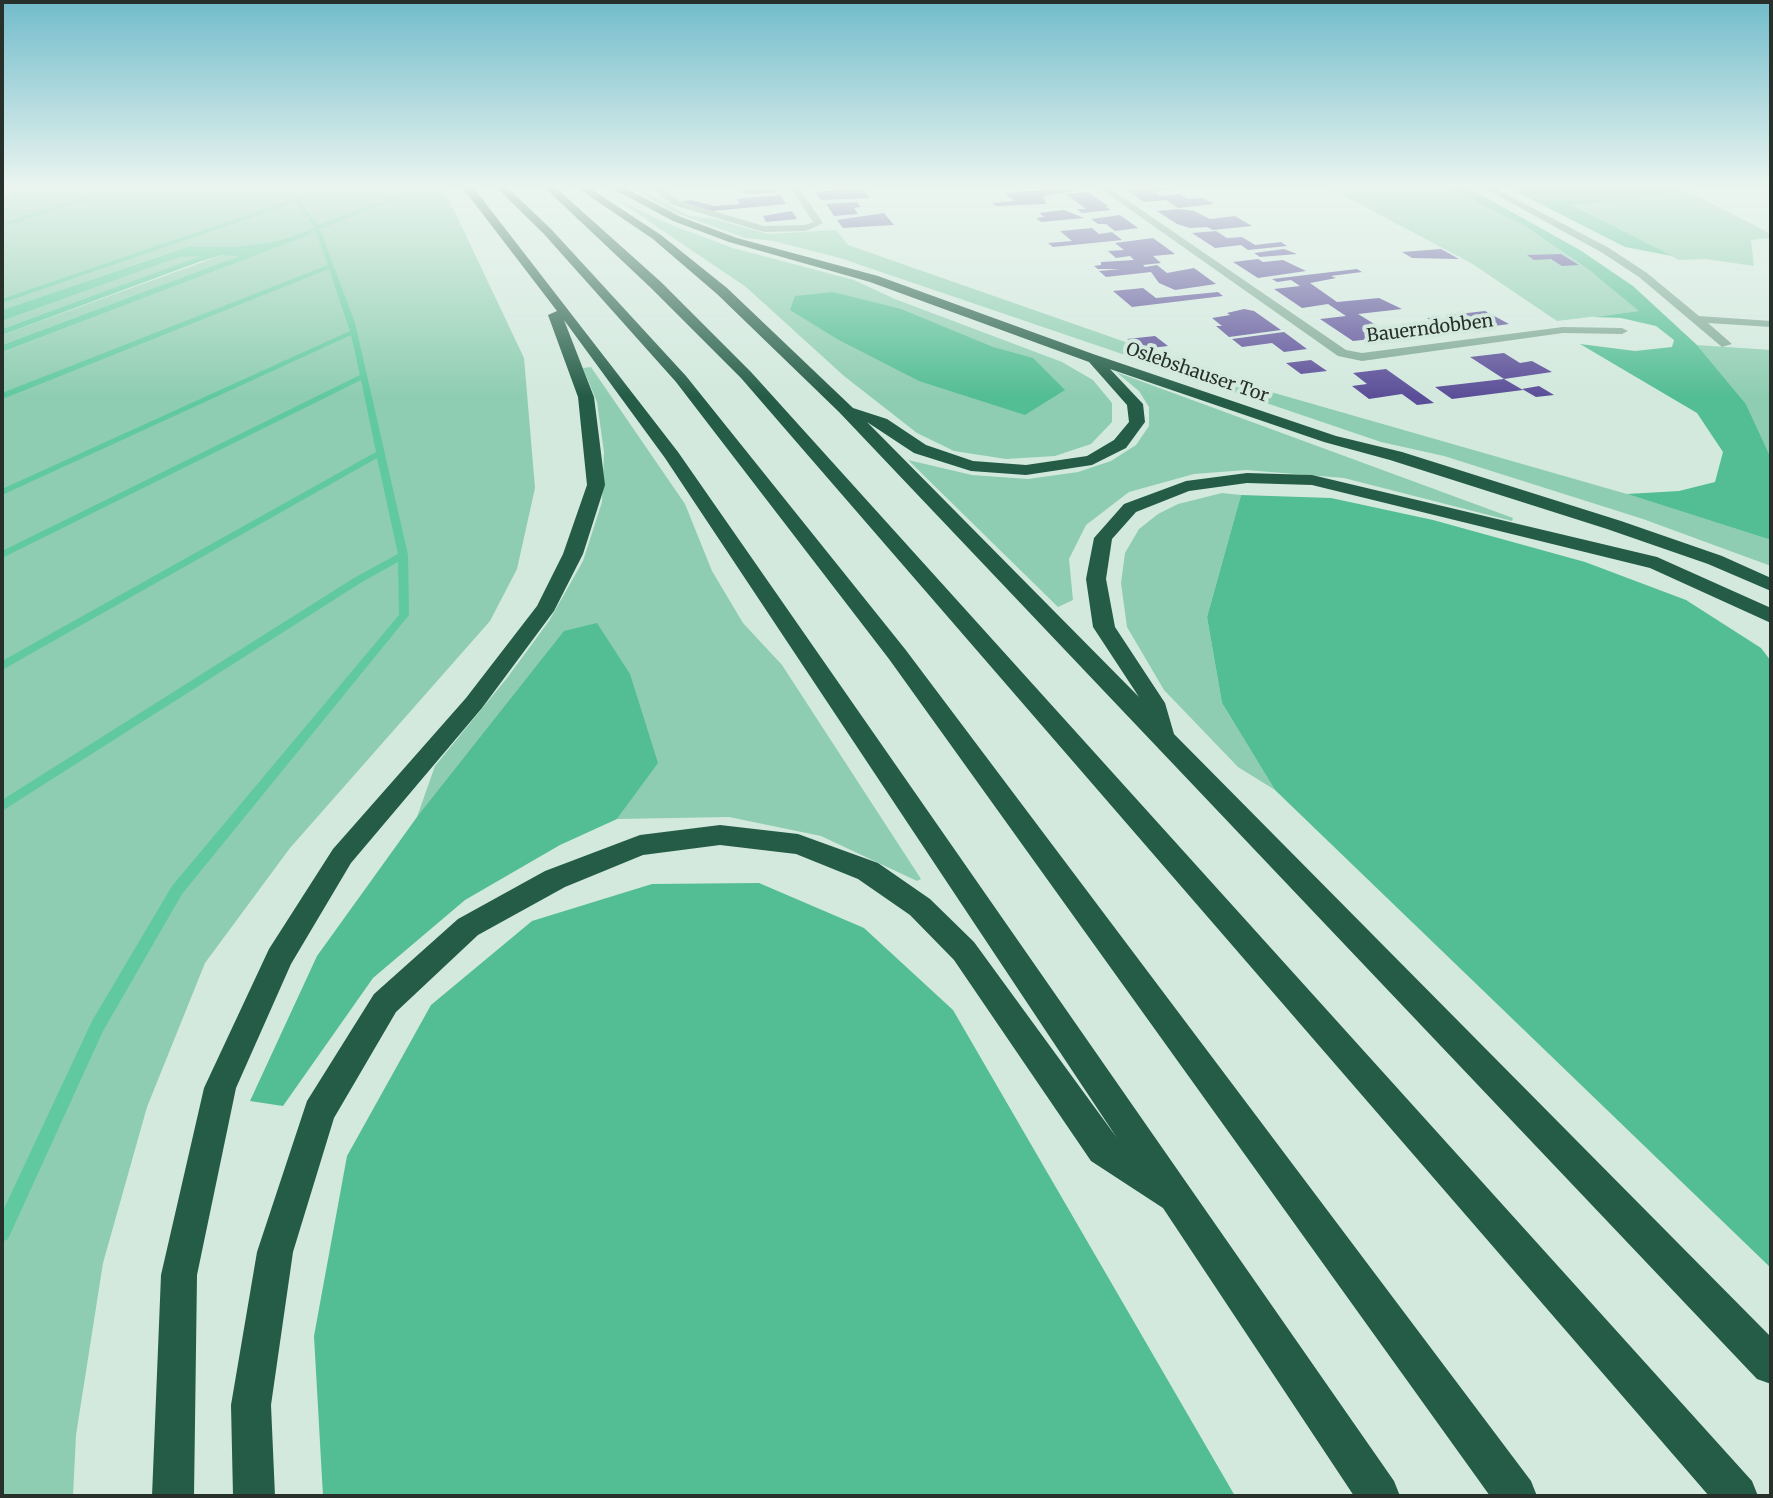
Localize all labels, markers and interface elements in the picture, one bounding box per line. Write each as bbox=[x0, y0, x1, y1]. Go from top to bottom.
street label: Bauerndobben bbox=[1365, 311, 1495, 347]
street label: Oslebshauser Tor bbox=[1123, 338, 1271, 408]

